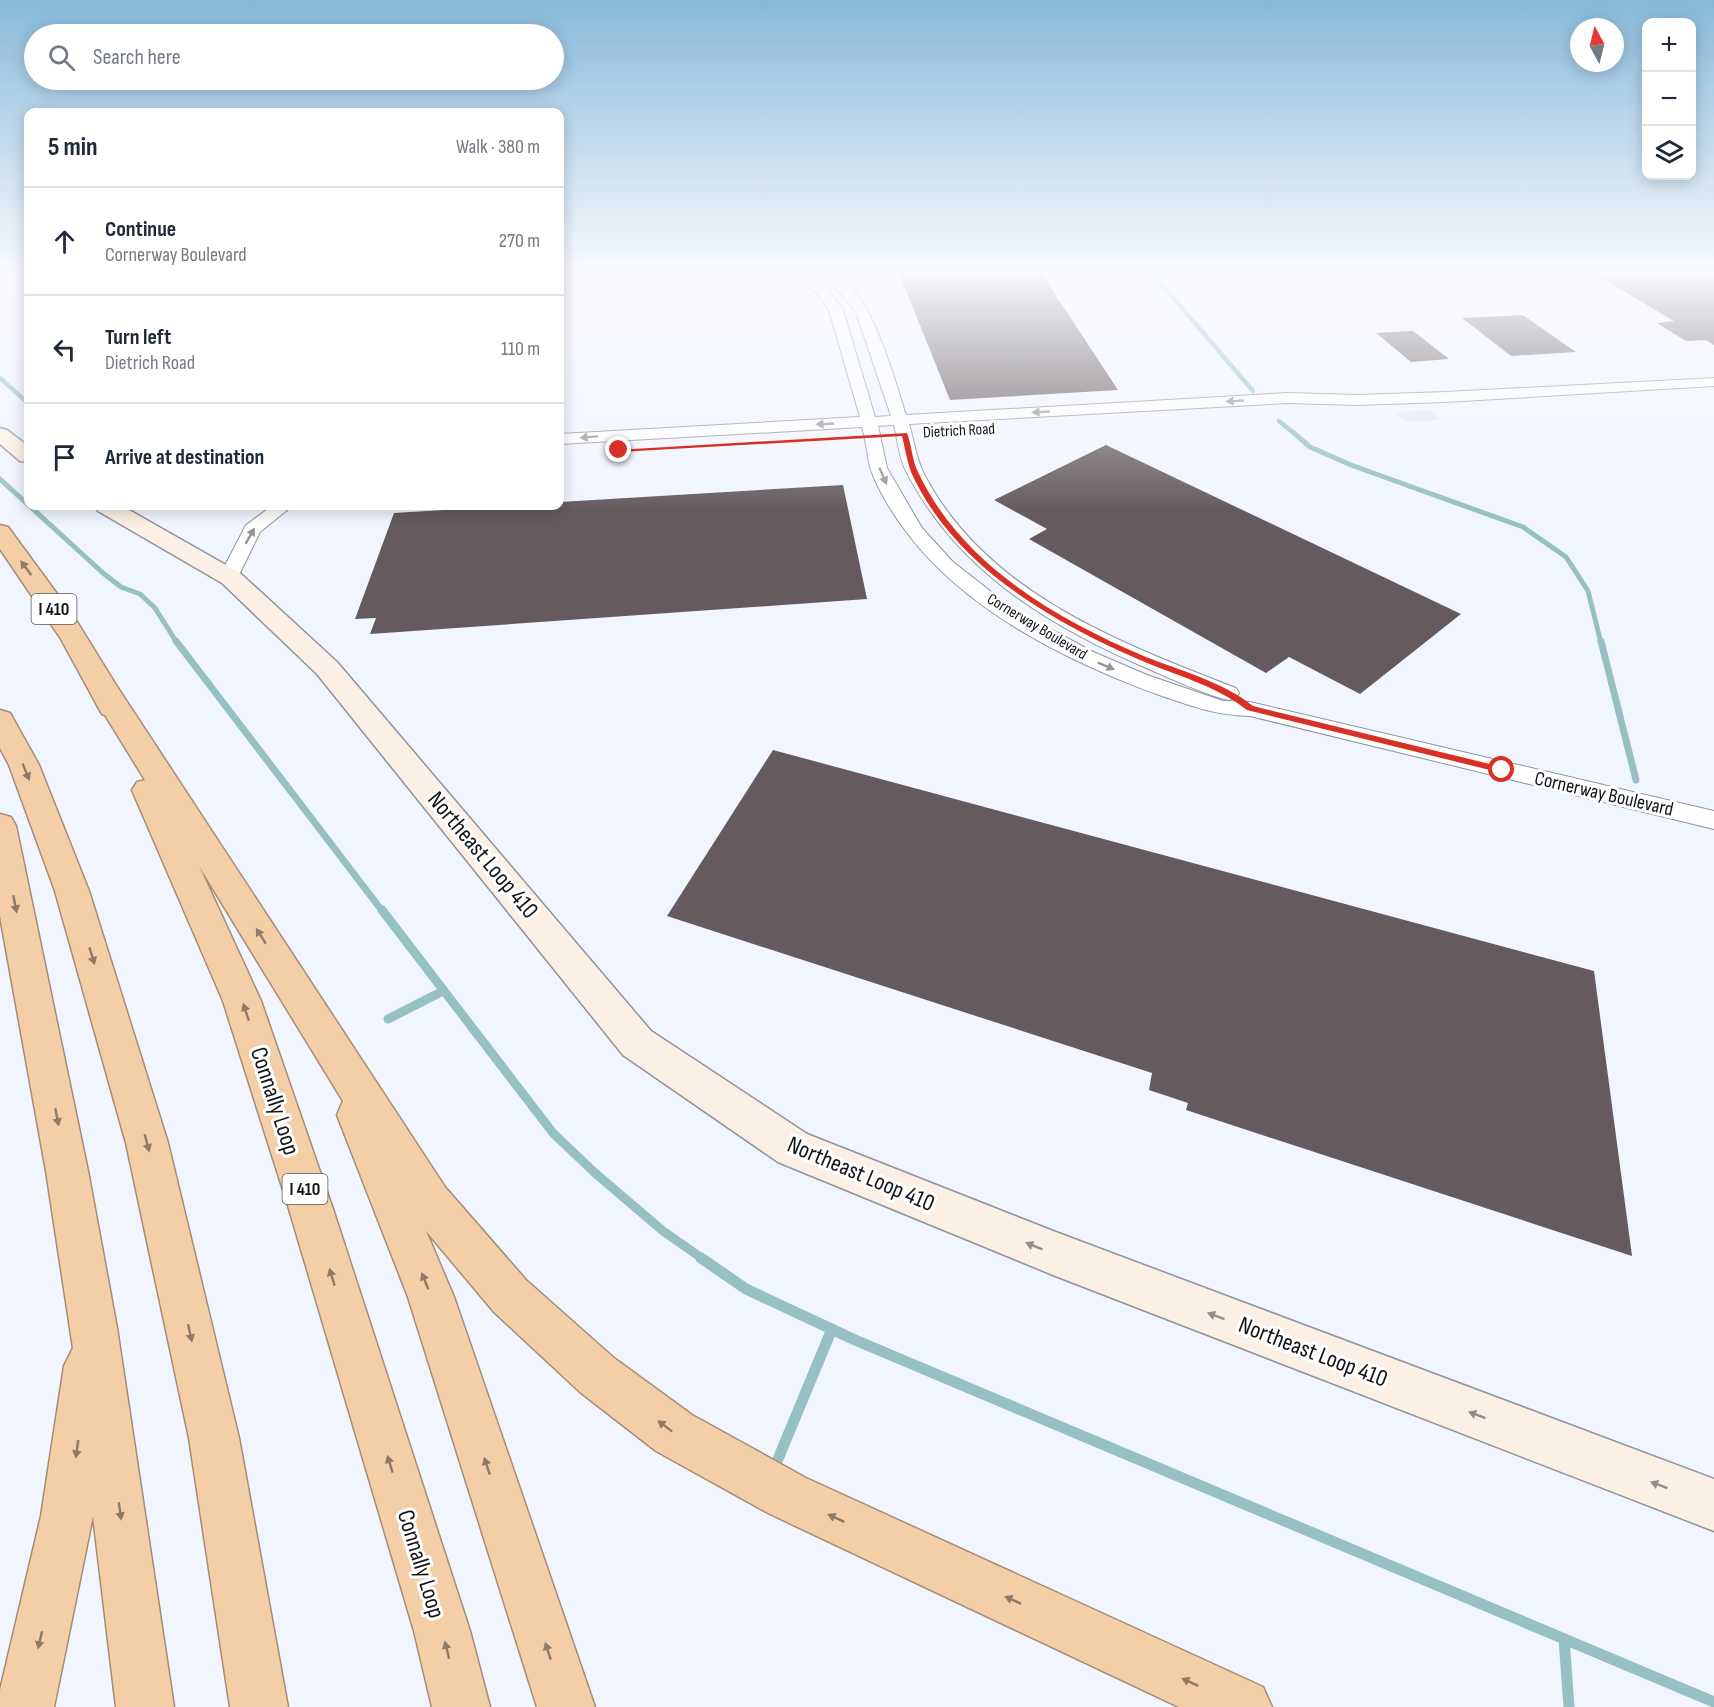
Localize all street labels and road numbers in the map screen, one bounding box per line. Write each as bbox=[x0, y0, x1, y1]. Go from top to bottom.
street label: Dietrich Road bbox=[922, 420, 996, 442]
street label: Cornerway Boulevard bbox=[984, 590, 1090, 664]
road number: I 410 bbox=[32, 594, 76, 624]
street label: Cornerway Boulevard bbox=[1532, 766, 1676, 822]
street label: Northeast Loop 410 bbox=[421, 786, 545, 924]
street label: Connally Loop bbox=[244, 1043, 306, 1159]
street label: Northeast Loop 410 bbox=[783, 1130, 939, 1218]
road number: I 410 bbox=[282, 1174, 328, 1204]
street label: Northeast Loop 410 bbox=[1234, 1310, 1392, 1394]
street label: Connally Loop bbox=[391, 1506, 451, 1622]

